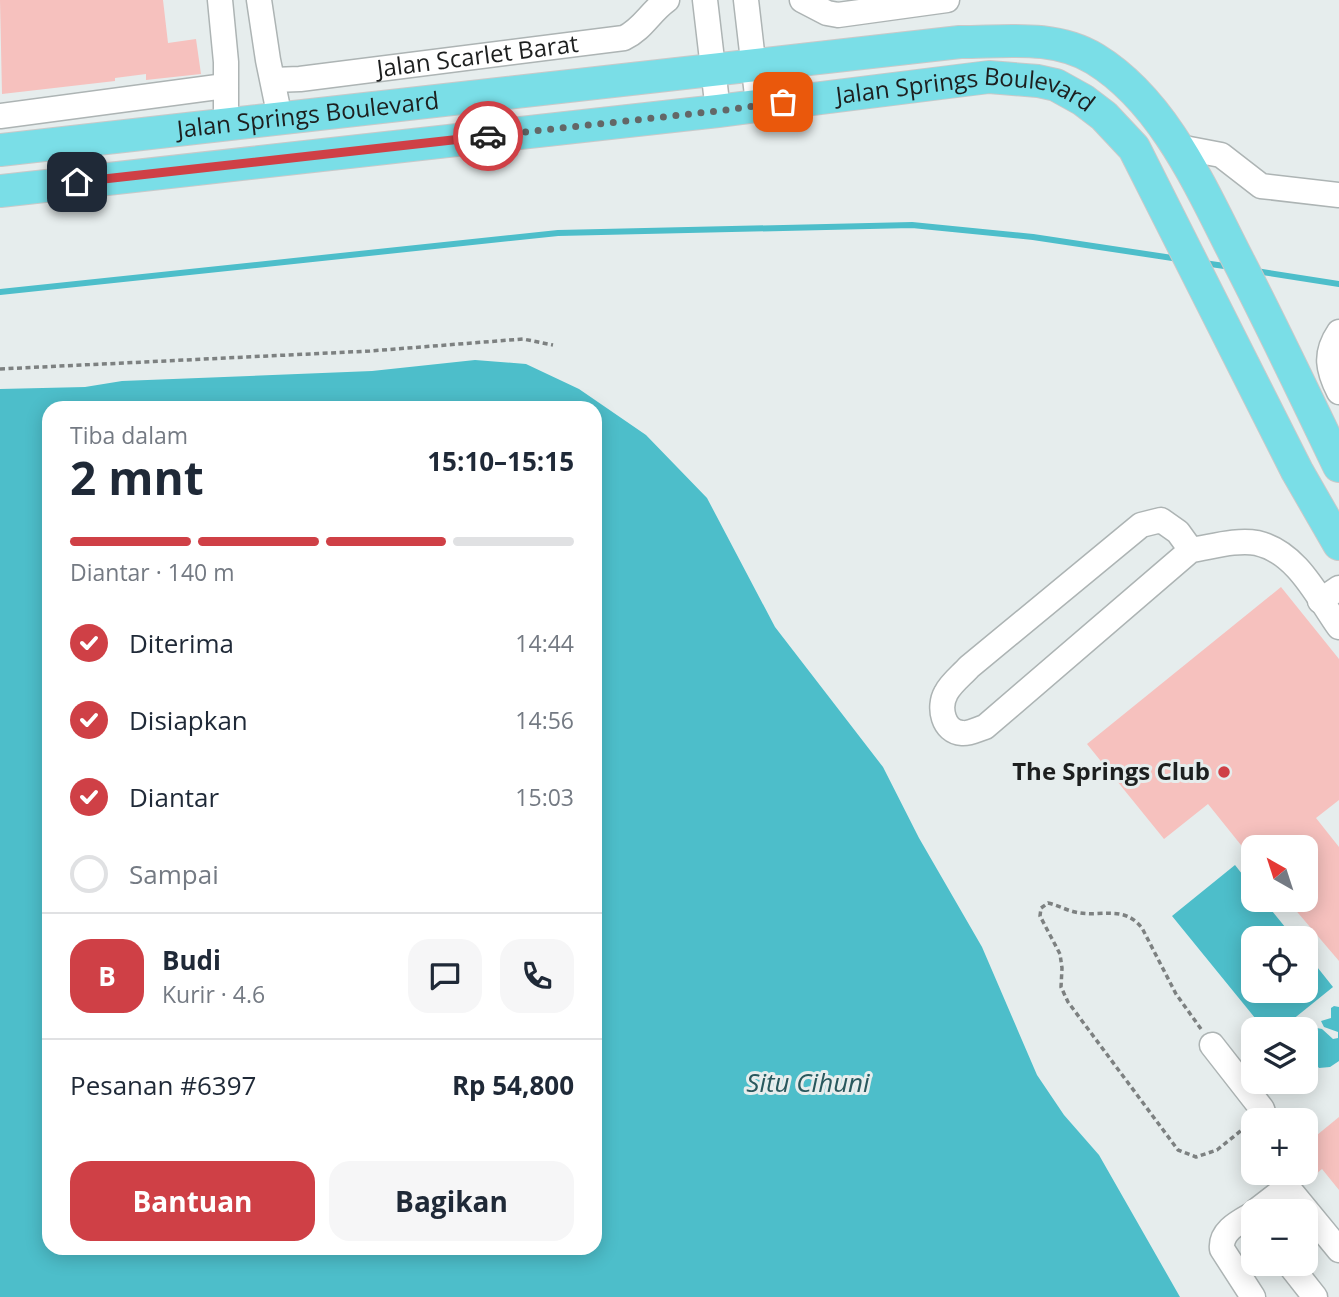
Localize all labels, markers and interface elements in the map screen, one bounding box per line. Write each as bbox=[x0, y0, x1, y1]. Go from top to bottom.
street label: Jalan Scarlet Barat bbox=[373, 26, 580, 84]
street label: Jalan Springs Boulevard bbox=[832, 59, 1102, 118]
pin bbox=[753, 72, 813, 132]
street label: Jalan Springs Boulevard bbox=[173, 83, 441, 145]
icon: bag bbox=[764, 83, 802, 121]
courier bbox=[453, 101, 523, 171]
icon: car bbox=[469, 117, 507, 155]
pin bbox=[47, 152, 107, 212]
icon: home bbox=[58, 163, 96, 201]
text: Tiba dalam bbox=[70, 419, 188, 451]
text: 15:10–15:15 bbox=[427, 443, 574, 479]
text: 2 mnt bbox=[70, 446, 204, 508]
text: Diantar · 140 m bbox=[70, 556, 234, 588]
icon: check bbox=[70, 624, 108, 662]
text: Diterima bbox=[129, 625, 234, 661]
text: 14:44 bbox=[515, 627, 574, 659]
icon: check bbox=[70, 701, 108, 739]
text: Disiapkan bbox=[129, 702, 248, 738]
text: 14:56 bbox=[515, 704, 574, 736]
place label: The Springs Club bbox=[1012, 754, 1210, 787]
marker: The Springs Club bbox=[1216, 764, 1232, 780]
icon: check bbox=[70, 778, 108, 816]
text: Diantar bbox=[129, 779, 219, 815]
text: 15:03 bbox=[515, 781, 574, 813]
north arrow bbox=[1241, 835, 1318, 912]
map controls bbox=[1241, 835, 1318, 1276]
text: Sampai bbox=[129, 856, 219, 892]
button: locate bbox=[1241, 926, 1318, 1003]
button: chat bbox=[408, 939, 482, 1013]
button: phone bbox=[500, 939, 574, 1013]
text: Budi bbox=[162, 942, 221, 978]
text: B bbox=[98, 958, 116, 994]
text: Kurir · 4.6 bbox=[162, 978, 265, 1010]
button: layers bbox=[1241, 1017, 1318, 1094]
water label: Situ Cihuni bbox=[746, 1064, 870, 1100]
text: Pesanan #6397 bbox=[70, 1067, 256, 1103]
text: Rp 54,800 bbox=[452, 1067, 574, 1103]
button: + bbox=[1241, 1108, 1318, 1185]
button: Bantuan bbox=[70, 1161, 315, 1241]
button: Bagikan bbox=[329, 1161, 574, 1241]
button: − bbox=[1241, 1199, 1318, 1276]

